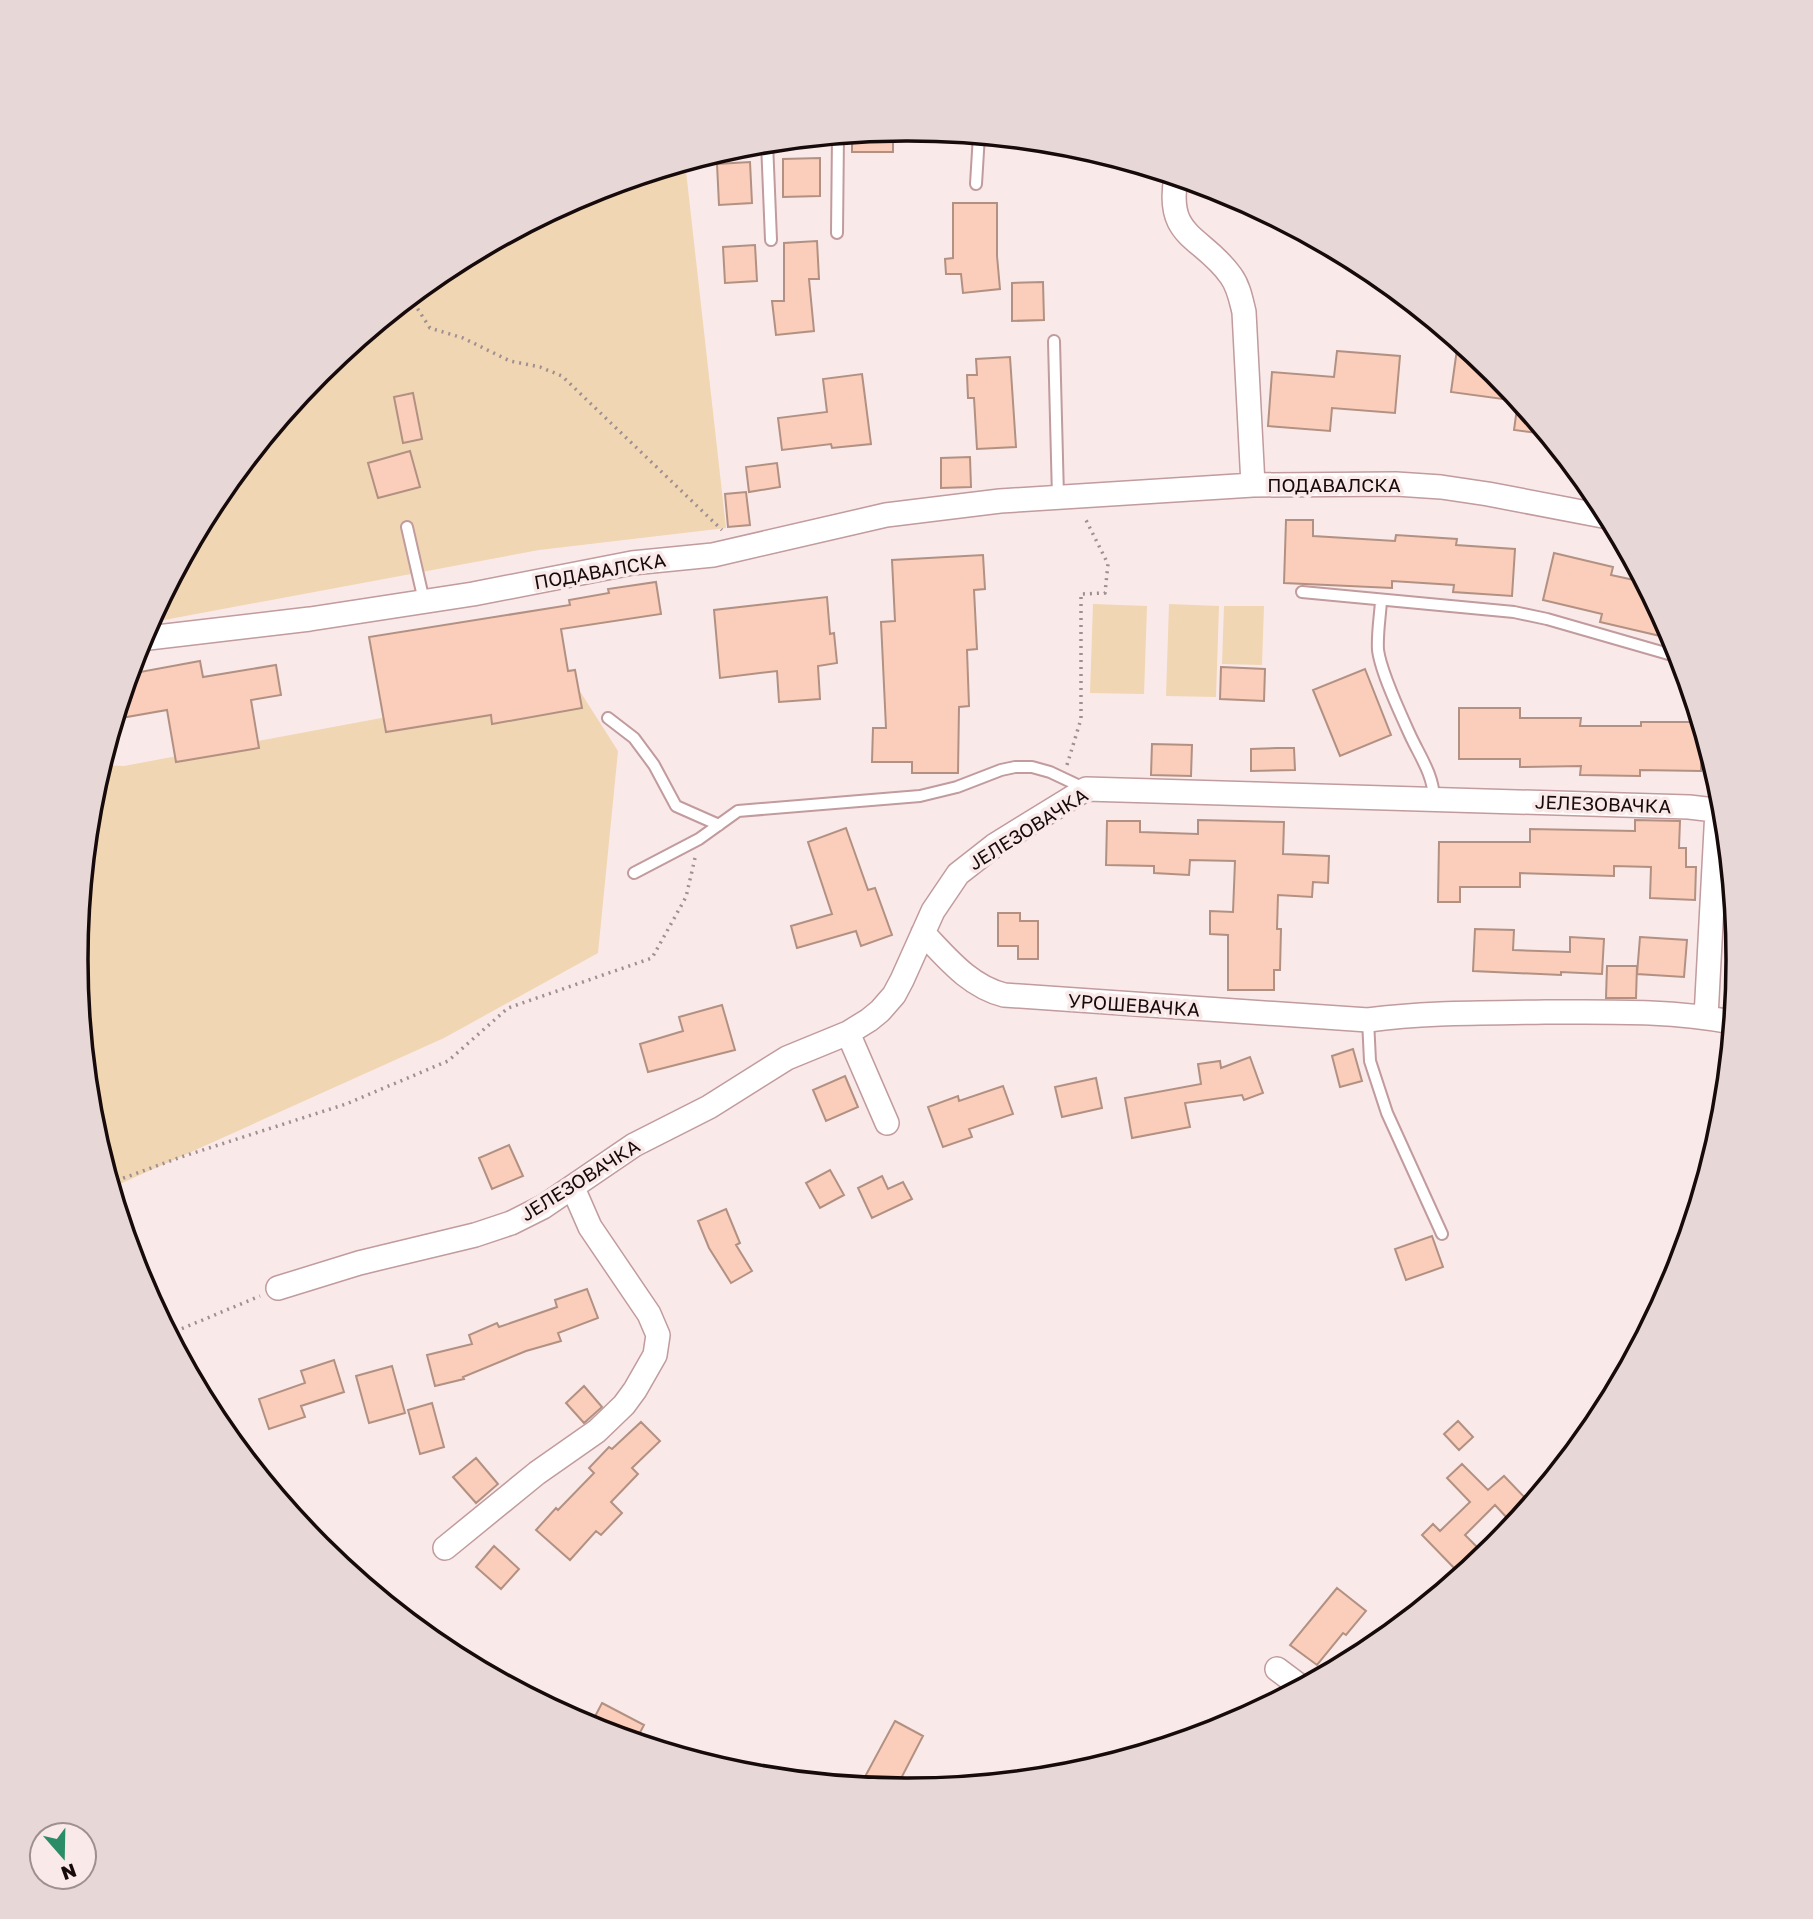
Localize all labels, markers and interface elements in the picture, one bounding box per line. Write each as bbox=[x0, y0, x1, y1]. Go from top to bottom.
street label: ПОДАВАЛСКА bbox=[1267, 473, 1401, 496]
street label: ПОДАВАЛСКА bbox=[532, 548, 668, 593]
street label: ЈЕЛЕЗОВАЧКА bbox=[964, 783, 1092, 874]
street label: ЈЕЛЕЗОВАЧКА bbox=[1534, 790, 1672, 817]
street label: УРОШЕВАЧКА bbox=[1067, 988, 1201, 1021]
street label: ЈЕЛЕЗОВАЧКА bbox=[516, 1134, 644, 1225]
north arrow bbox=[28, 1821, 98, 1891]
text: N bbox=[58, 1859, 80, 1886]

